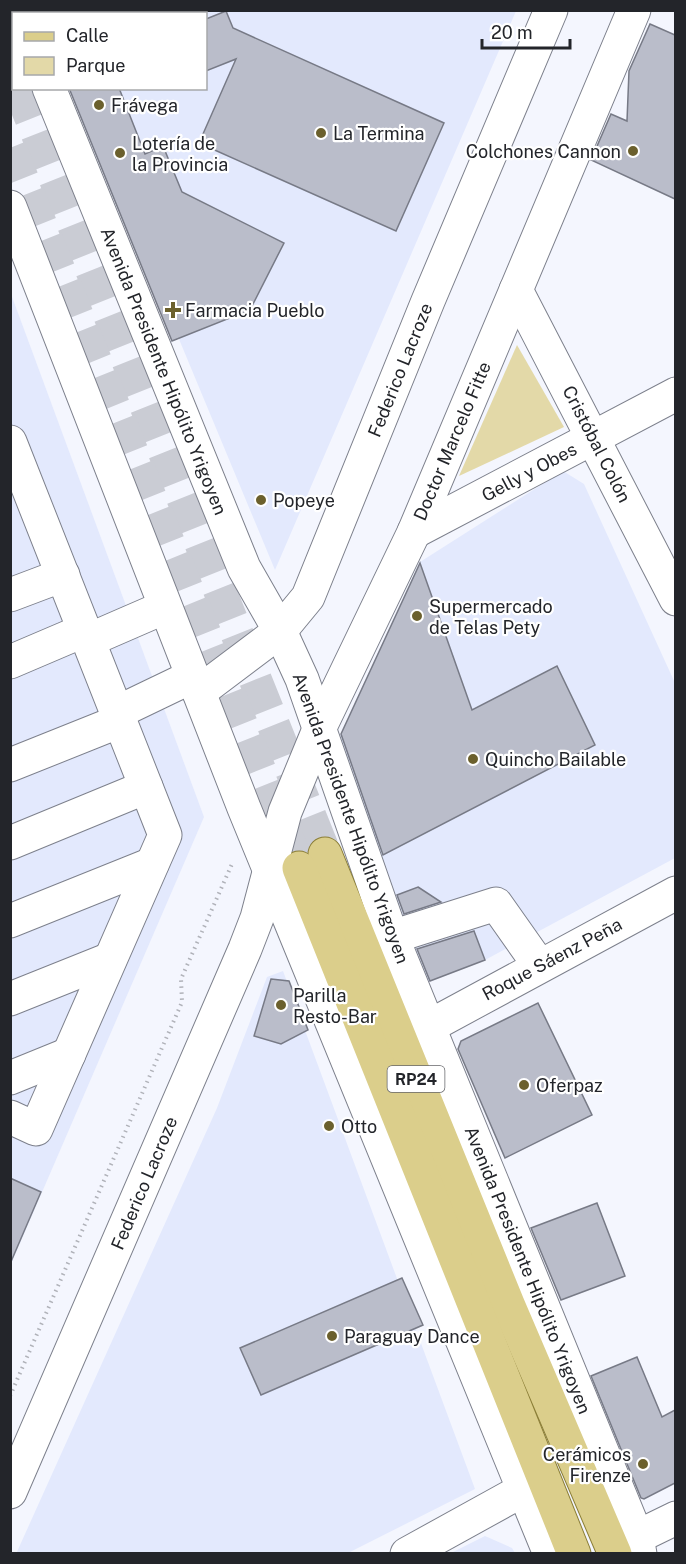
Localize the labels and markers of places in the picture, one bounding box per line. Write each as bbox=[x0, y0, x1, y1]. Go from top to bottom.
place label: Frávega bbox=[111, 95, 178, 116]
marker: Frávega bbox=[92, 98, 106, 112]
place label: La Termina bbox=[333, 123, 425, 144]
marker: La Termina bbox=[314, 126, 328, 140]
place label: Lotería de la Provincia bbox=[132, 133, 228, 175]
place label: Colchones Cannon bbox=[466, 141, 621, 162]
marker: Colchones Cannon bbox=[626, 144, 640, 158]
marker: Lotería de la Provincia bbox=[113, 146, 127, 160]
place label: Farmacia Pueblo bbox=[185, 300, 324, 321]
marker: Farmacia Pueblo bbox=[166, 303, 180, 317]
place label: Popeye bbox=[273, 490, 335, 511]
marker: Popeye bbox=[254, 493, 268, 507]
place label: Supermercado de Telas Pety bbox=[429, 596, 553, 638]
marker: Supermercado de Telas Pety bbox=[410, 609, 424, 623]
place label: Quincho Bailable bbox=[485, 749, 626, 770]
marker: Quincho Bailable bbox=[466, 752, 480, 766]
place label: Parilla Resto-Bar bbox=[293, 985, 377, 1027]
marker: Parilla Resto-Bar bbox=[274, 998, 288, 1012]
place label: Oferpaz bbox=[536, 1075, 603, 1096]
marker: Oferpaz bbox=[517, 1078, 531, 1092]
place label: Otto bbox=[341, 1116, 377, 1137]
marker: Otto bbox=[322, 1119, 336, 1133]
place label: Paraguay Dance bbox=[344, 1326, 480, 1347]
marker: Paraguay Dance bbox=[325, 1329, 339, 1343]
place label: Cerámicos Firenze bbox=[543, 1444, 631, 1486]
marker: Cerámicos Firenze bbox=[636, 1457, 650, 1471]

